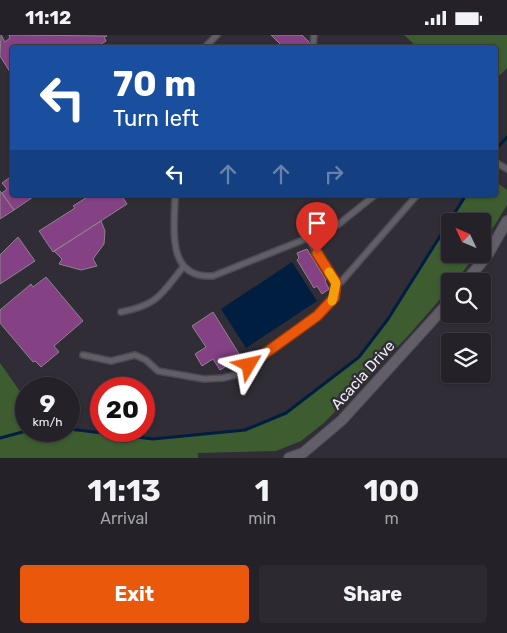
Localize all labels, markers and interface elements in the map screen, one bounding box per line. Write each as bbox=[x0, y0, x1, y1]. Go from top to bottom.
text: 11:12 bbox=[25, 6, 71, 29]
text: 70 m bbox=[113, 63, 196, 105]
icon: left bbox=[30, 65, 95, 130]
text: Turn left bbox=[113, 105, 199, 132]
icon: left bbox=[161, 160, 189, 188]
icon: ahead bbox=[214, 160, 242, 188]
icon: ahead bbox=[267, 160, 295, 188]
icon: right bbox=[320, 160, 348, 188]
pin bbox=[296, 202, 338, 253]
icon: arrive bbox=[303, 209, 331, 237]
north arrow bbox=[441, 213, 491, 263]
map controls bbox=[441, 213, 491, 383]
button: search bbox=[441, 273, 491, 323]
button: layers bbox=[441, 333, 491, 383]
street label: Acacia Drive bbox=[327, 337, 399, 413]
position arrow bbox=[222, 338, 274, 390]
speed limit sign: 20 bbox=[90, 377, 155, 442]
text: 9 bbox=[39, 389, 56, 418]
text: km/h bbox=[33, 415, 62, 429]
text: 11:13 bbox=[88, 473, 161, 509]
text: 1 bbox=[255, 473, 270, 509]
text: 100 bbox=[364, 473, 419, 509]
text: Arrival bbox=[100, 509, 148, 528]
text: min bbox=[248, 509, 276, 528]
text: m bbox=[384, 509, 399, 528]
button: Exit bbox=[20, 565, 249, 623]
button: Share bbox=[259, 565, 487, 623]

